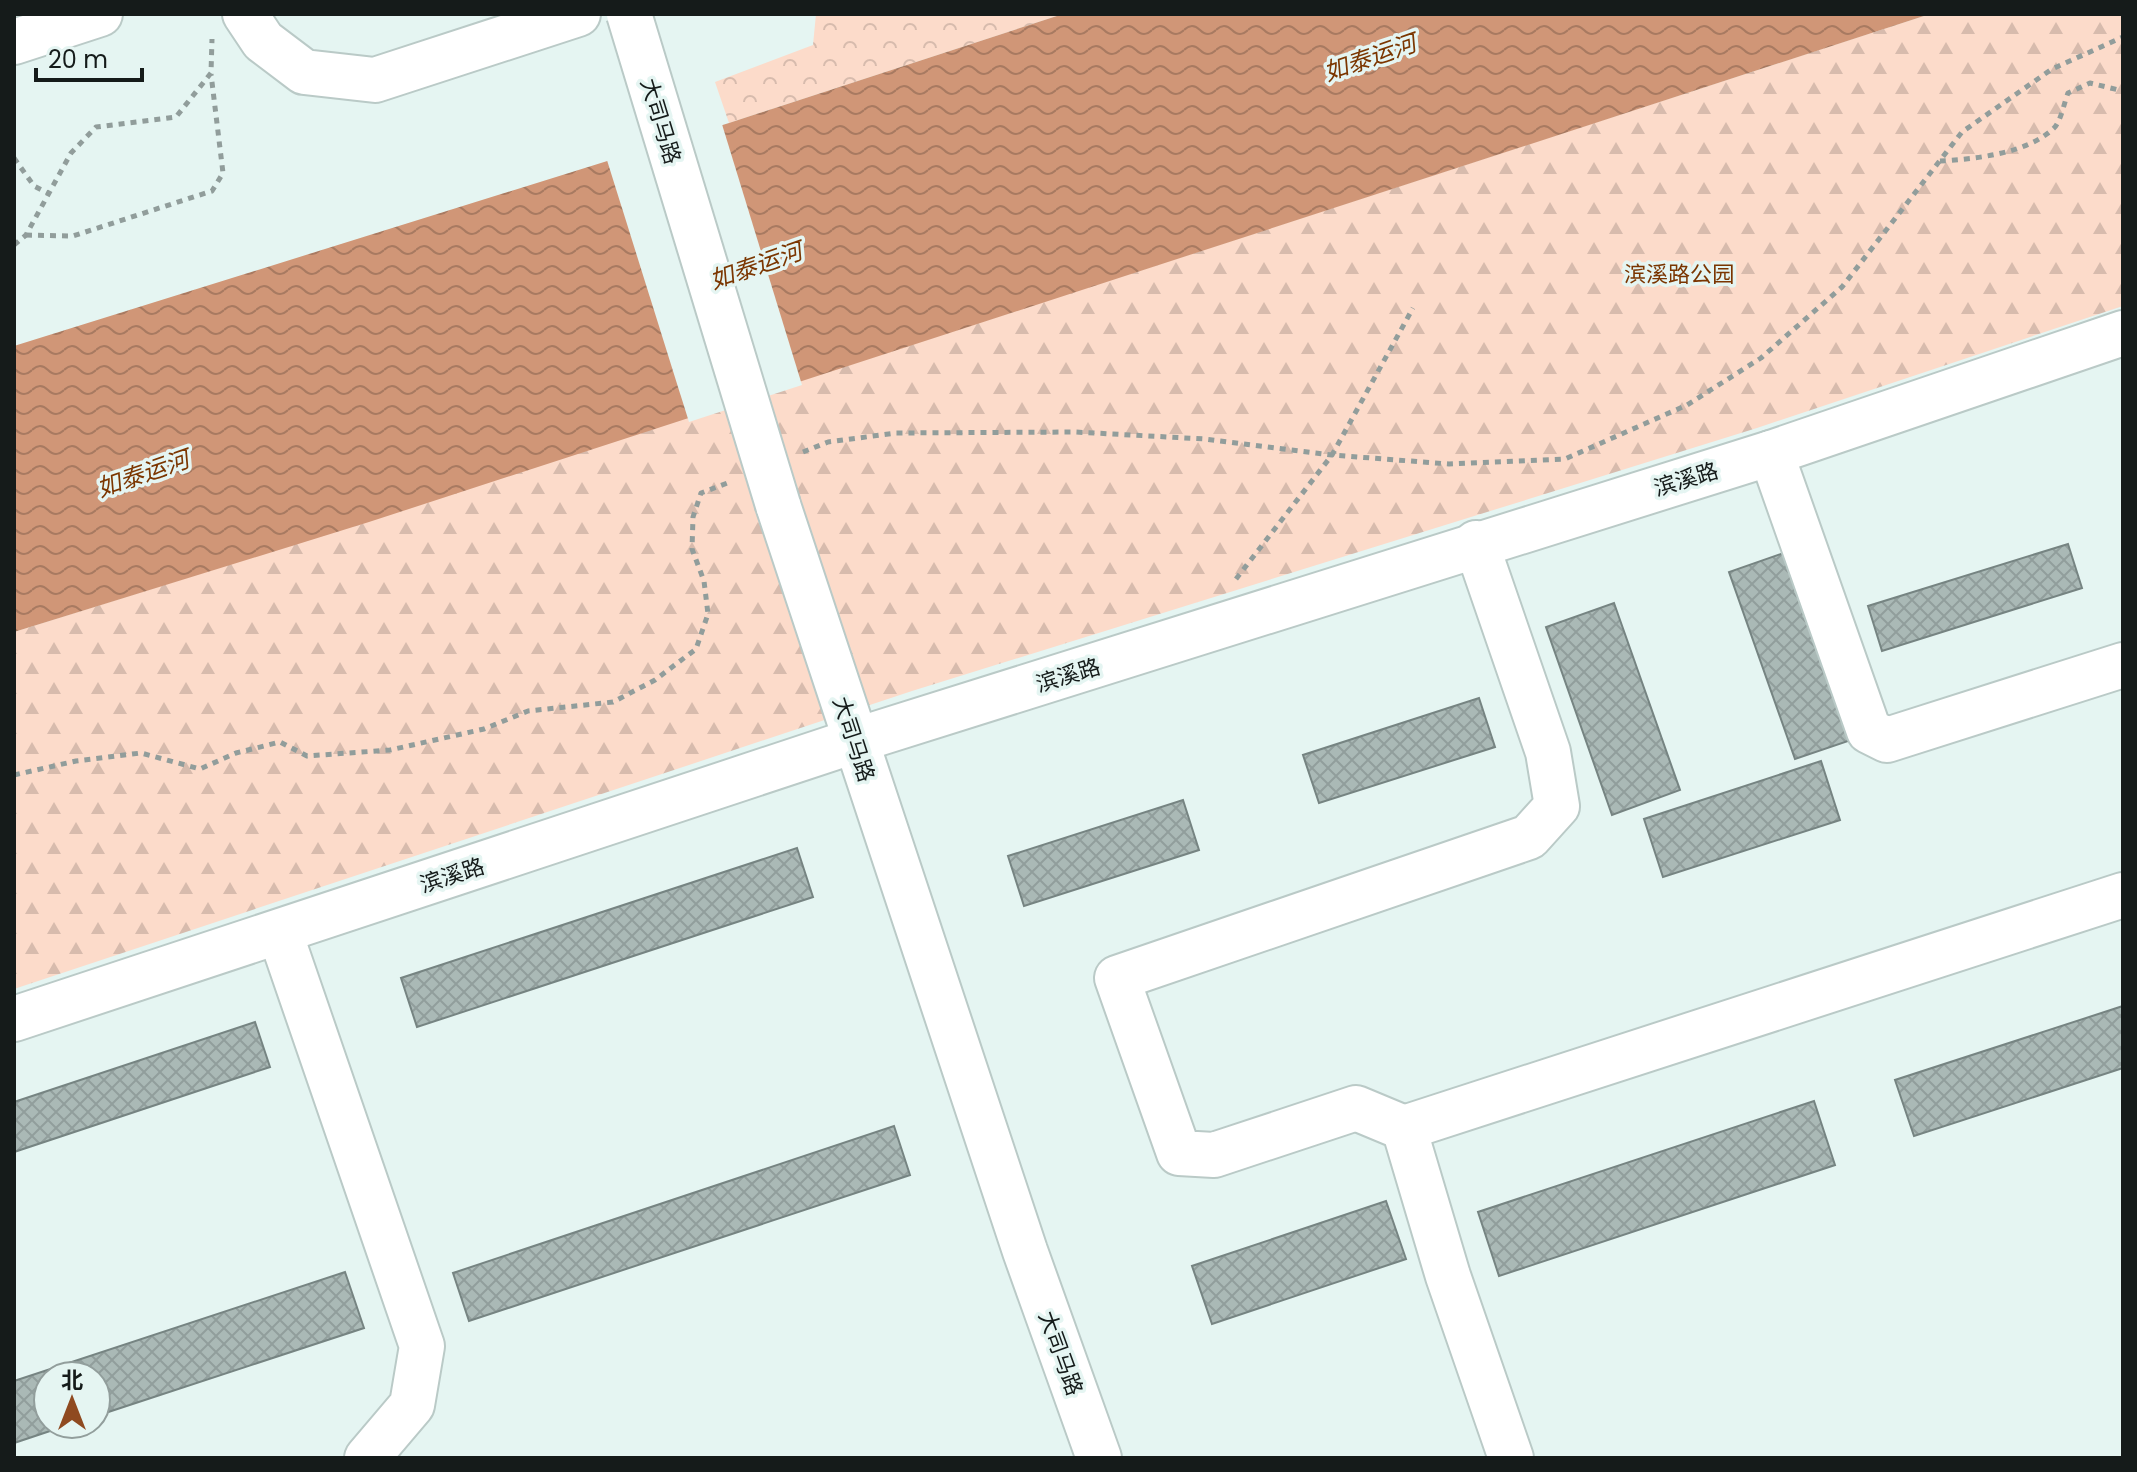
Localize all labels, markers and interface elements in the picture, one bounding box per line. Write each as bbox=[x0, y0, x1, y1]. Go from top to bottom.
water label: 如泰运河 bbox=[1319, 25, 1424, 89]
scale bar bbox=[36, 32, 142, 82]
text: 20 m bbox=[48, 43, 108, 76]
street label: 大司马路 bbox=[633, 75, 688, 168]
water label: 如泰运河 bbox=[705, 233, 810, 297]
park label: 滨溪路公园 bbox=[1624, 259, 1734, 290]
water label: 如泰运河 bbox=[92, 441, 197, 505]
street label: 滨溪路 bbox=[1650, 455, 1722, 504]
street label: 滨溪路 bbox=[1032, 651, 1104, 700]
street label: 大司马路 bbox=[825, 693, 882, 786]
street label: 滨溪路 bbox=[416, 851, 488, 900]
street label: 大司马路 bbox=[1031, 1307, 1090, 1400]
north arrow bbox=[32, 1360, 112, 1440]
text: 北 bbox=[61, 1365, 83, 1396]

